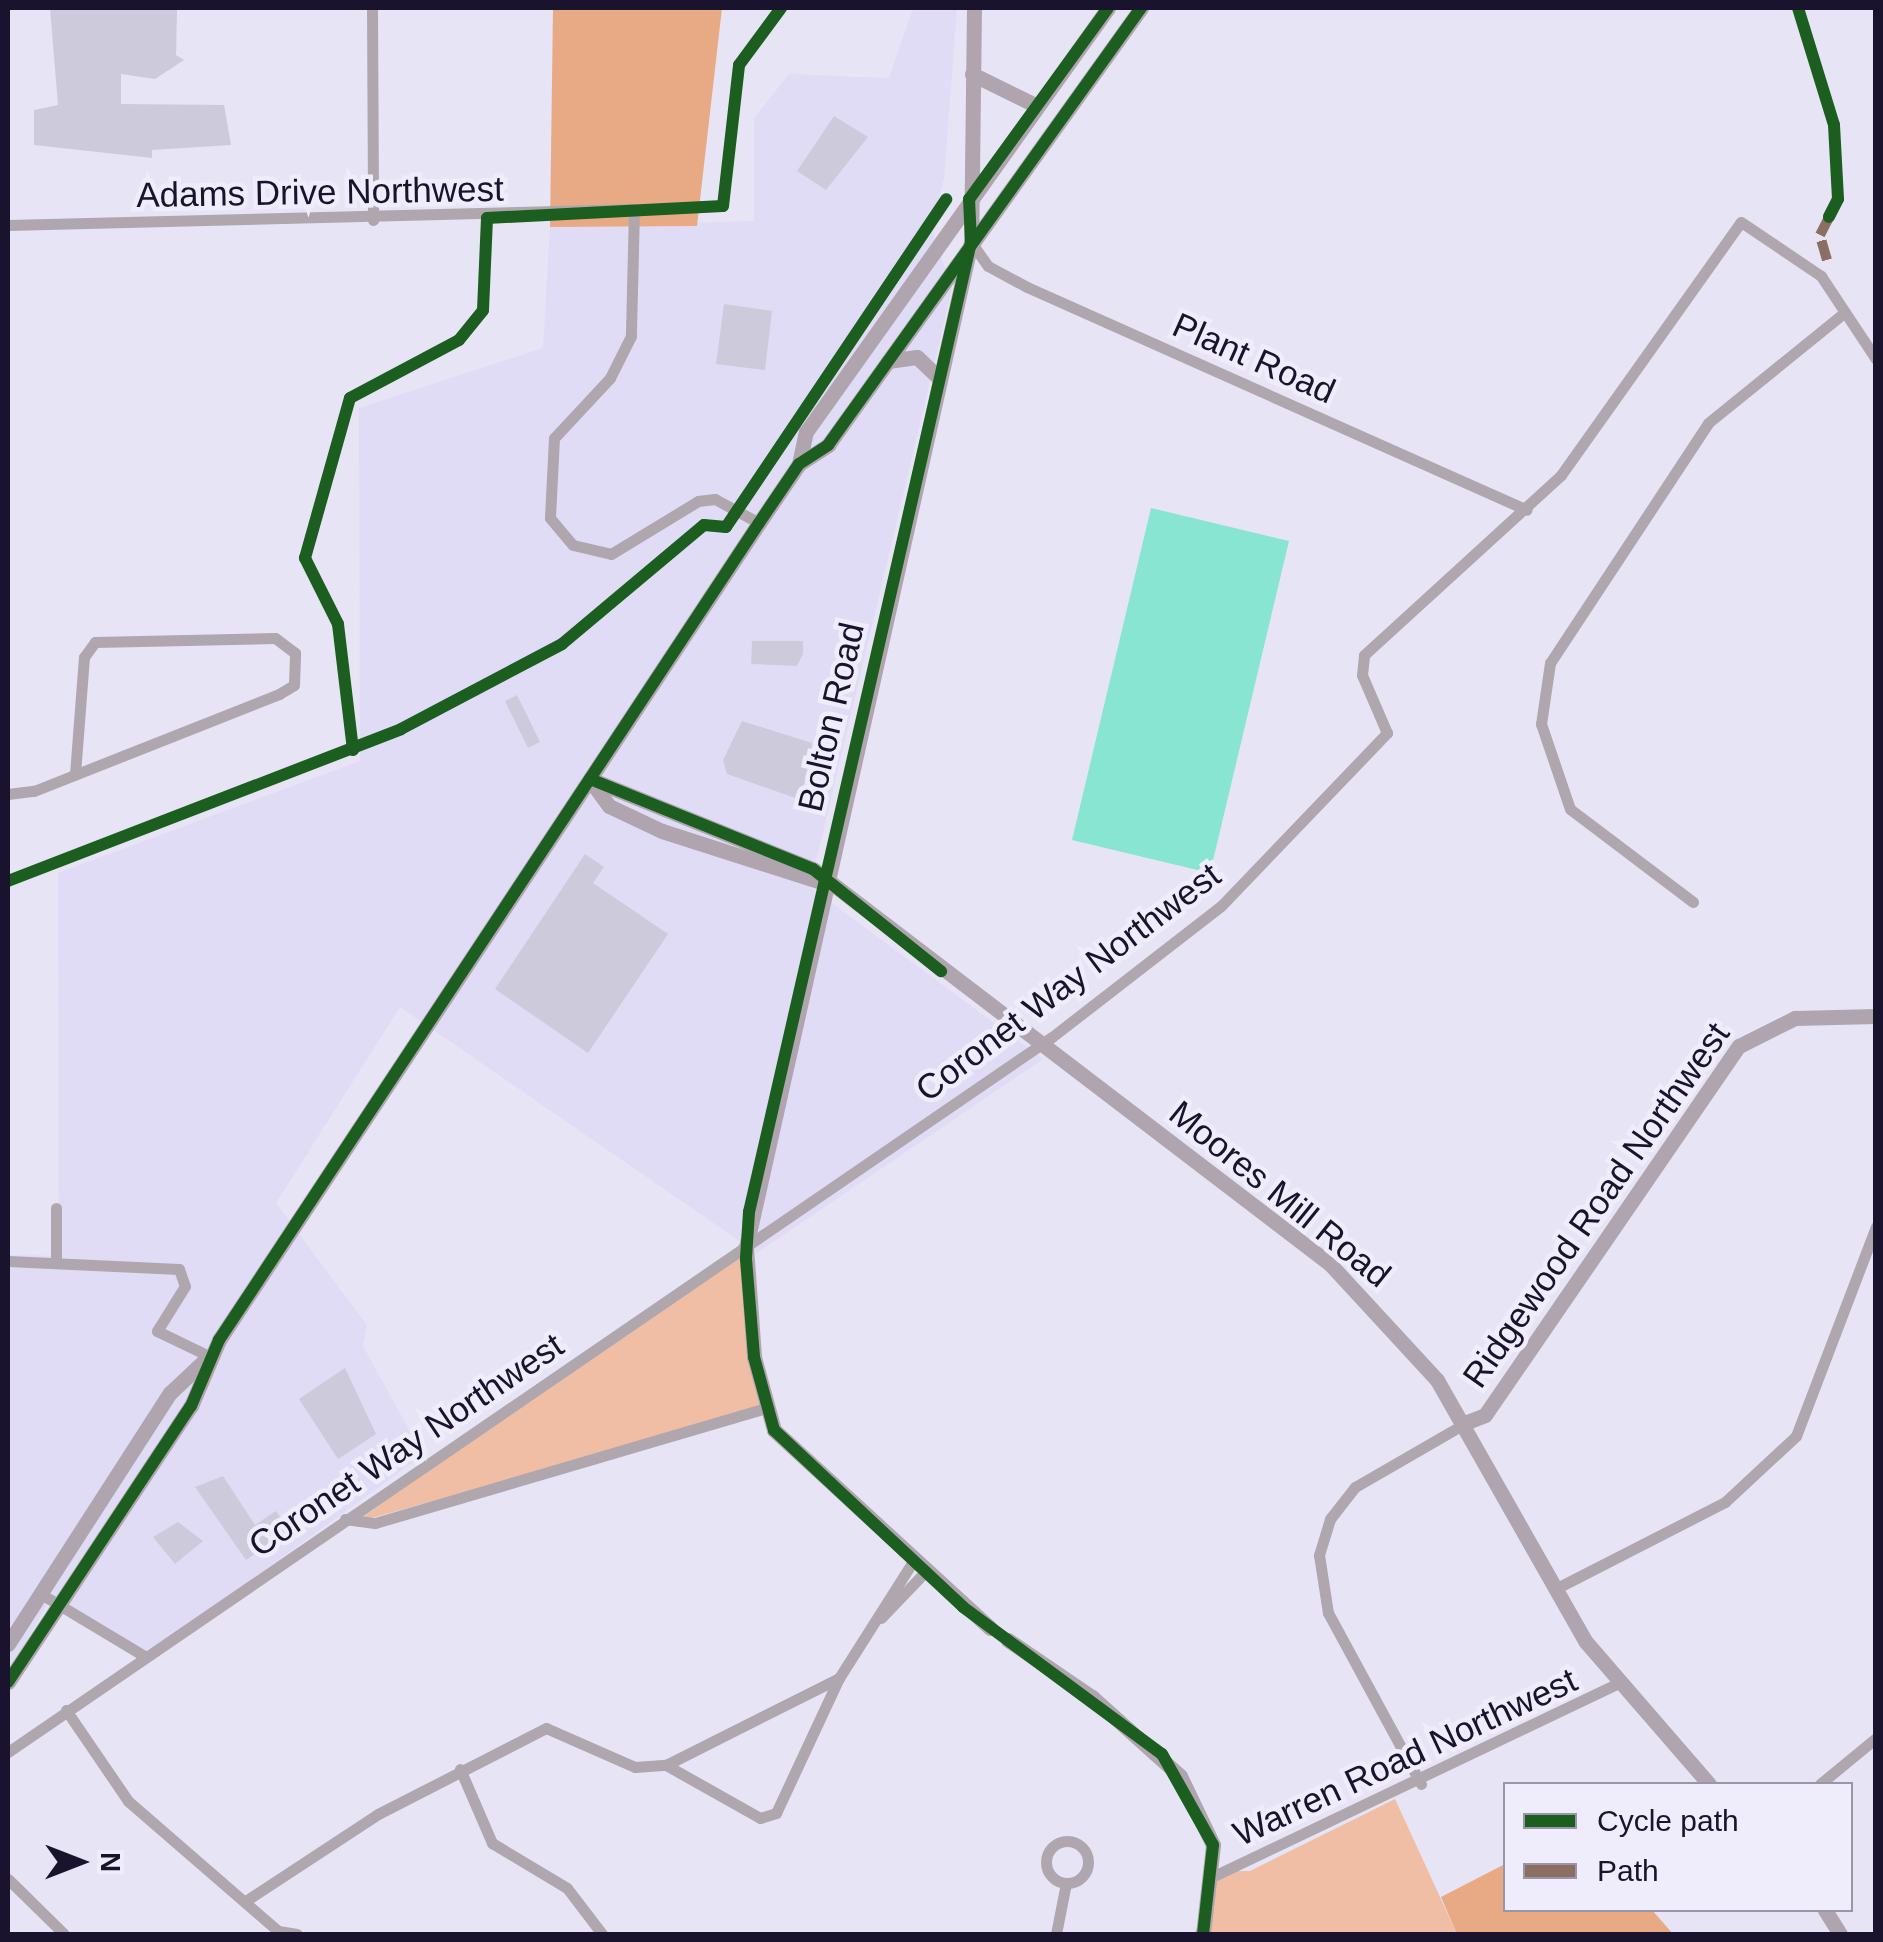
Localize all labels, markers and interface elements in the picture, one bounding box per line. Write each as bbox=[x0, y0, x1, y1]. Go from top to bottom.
street label: Adams Drive Northwest bbox=[136, 168, 504, 216]
street label: Plant Road bbox=[1166, 304, 1342, 412]
street label: Bolton Road bbox=[789, 618, 873, 816]
street label: Coronet Way Northwest bbox=[908, 854, 1228, 1110]
street label: Ridgewood Road Northwest bbox=[1454, 1014, 1738, 1396]
street label: Moores Mill Road bbox=[1161, 1092, 1399, 1296]
street label: Coronet Way Northwest bbox=[241, 1324, 571, 1566]
street label: Warren Road Northwest bbox=[1227, 1659, 1583, 1855]
legend bbox=[1503, 1782, 1853, 1912]
text: Cycle path bbox=[1597, 1804, 1739, 1837]
north arrow bbox=[30, 1812, 130, 1912]
text: N bbox=[95, 1852, 126, 1872]
text: Path bbox=[1597, 1854, 1659, 1887]

